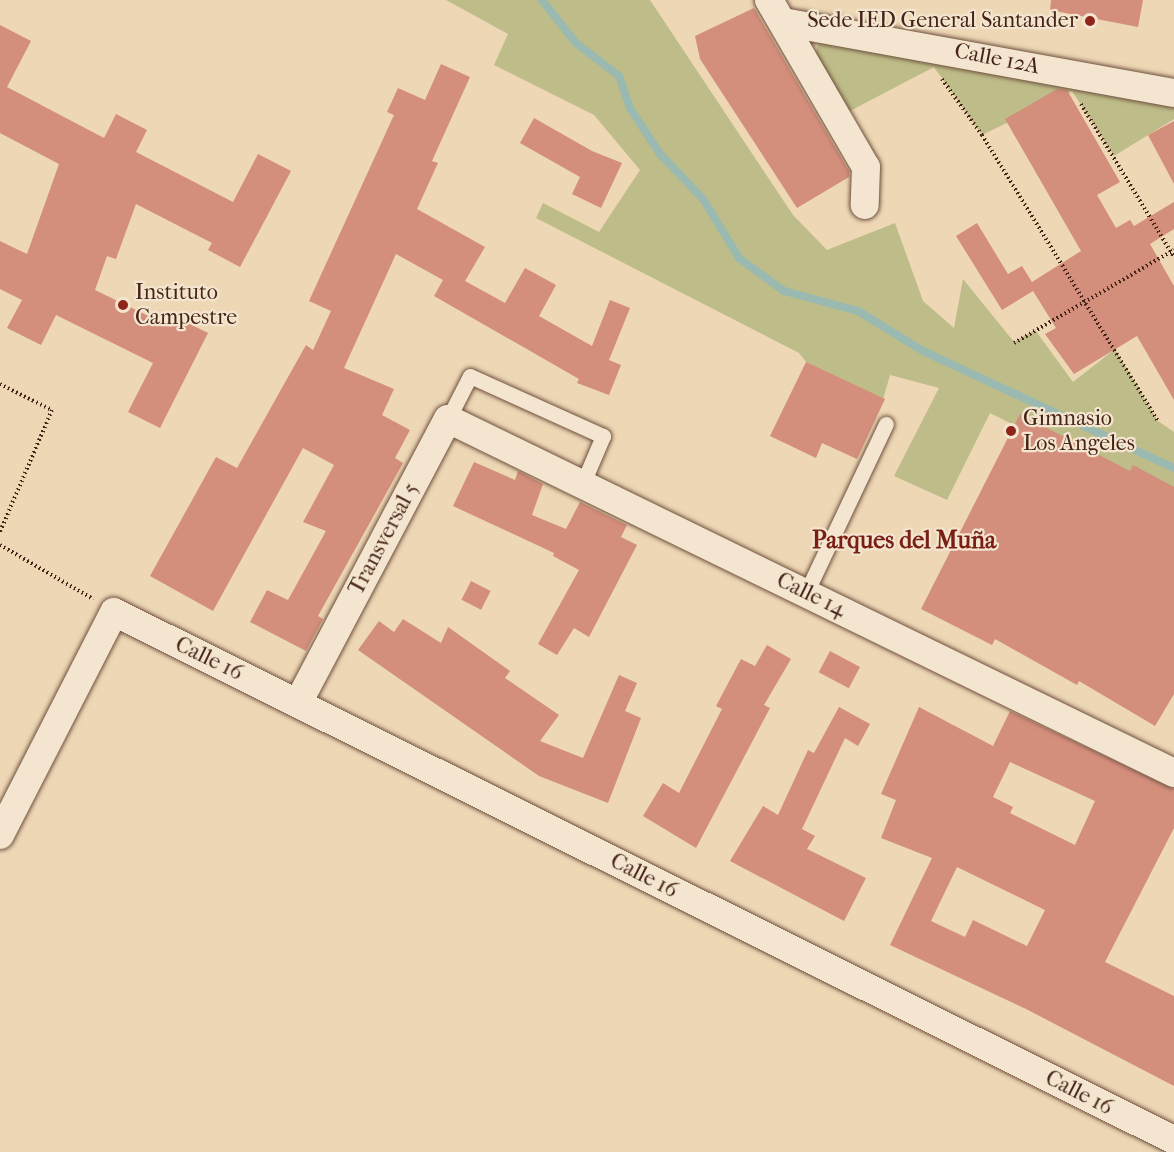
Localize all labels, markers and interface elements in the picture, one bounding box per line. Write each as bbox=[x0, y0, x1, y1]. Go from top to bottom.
place label: Sede IED General Santander bbox=[807, 8, 1078, 34]
marker: Sede IED General Santander bbox=[1083, 14, 1097, 28]
street label: Calle 12A bbox=[952, 38, 1042, 80]
place label: Instituto Campestre bbox=[135, 279, 237, 330]
marker: Instituto Campestre bbox=[116, 298, 130, 312]
place label: Gimnasio Los Angeles bbox=[1023, 405, 1135, 457]
marker: Gimnasio Los Angeles bbox=[1004, 424, 1018, 438]
street label: Transversal 5 bbox=[343, 478, 425, 600]
district label: Parques del Muña bbox=[812, 527, 996, 555]
street label: Calle 14 bbox=[772, 567, 850, 623]
street label: Calle 16 bbox=[171, 631, 247, 687]
street label: Calle 16 bbox=[606, 848, 682, 904]
street label: Calle 16 bbox=[1041, 1065, 1117, 1121]

